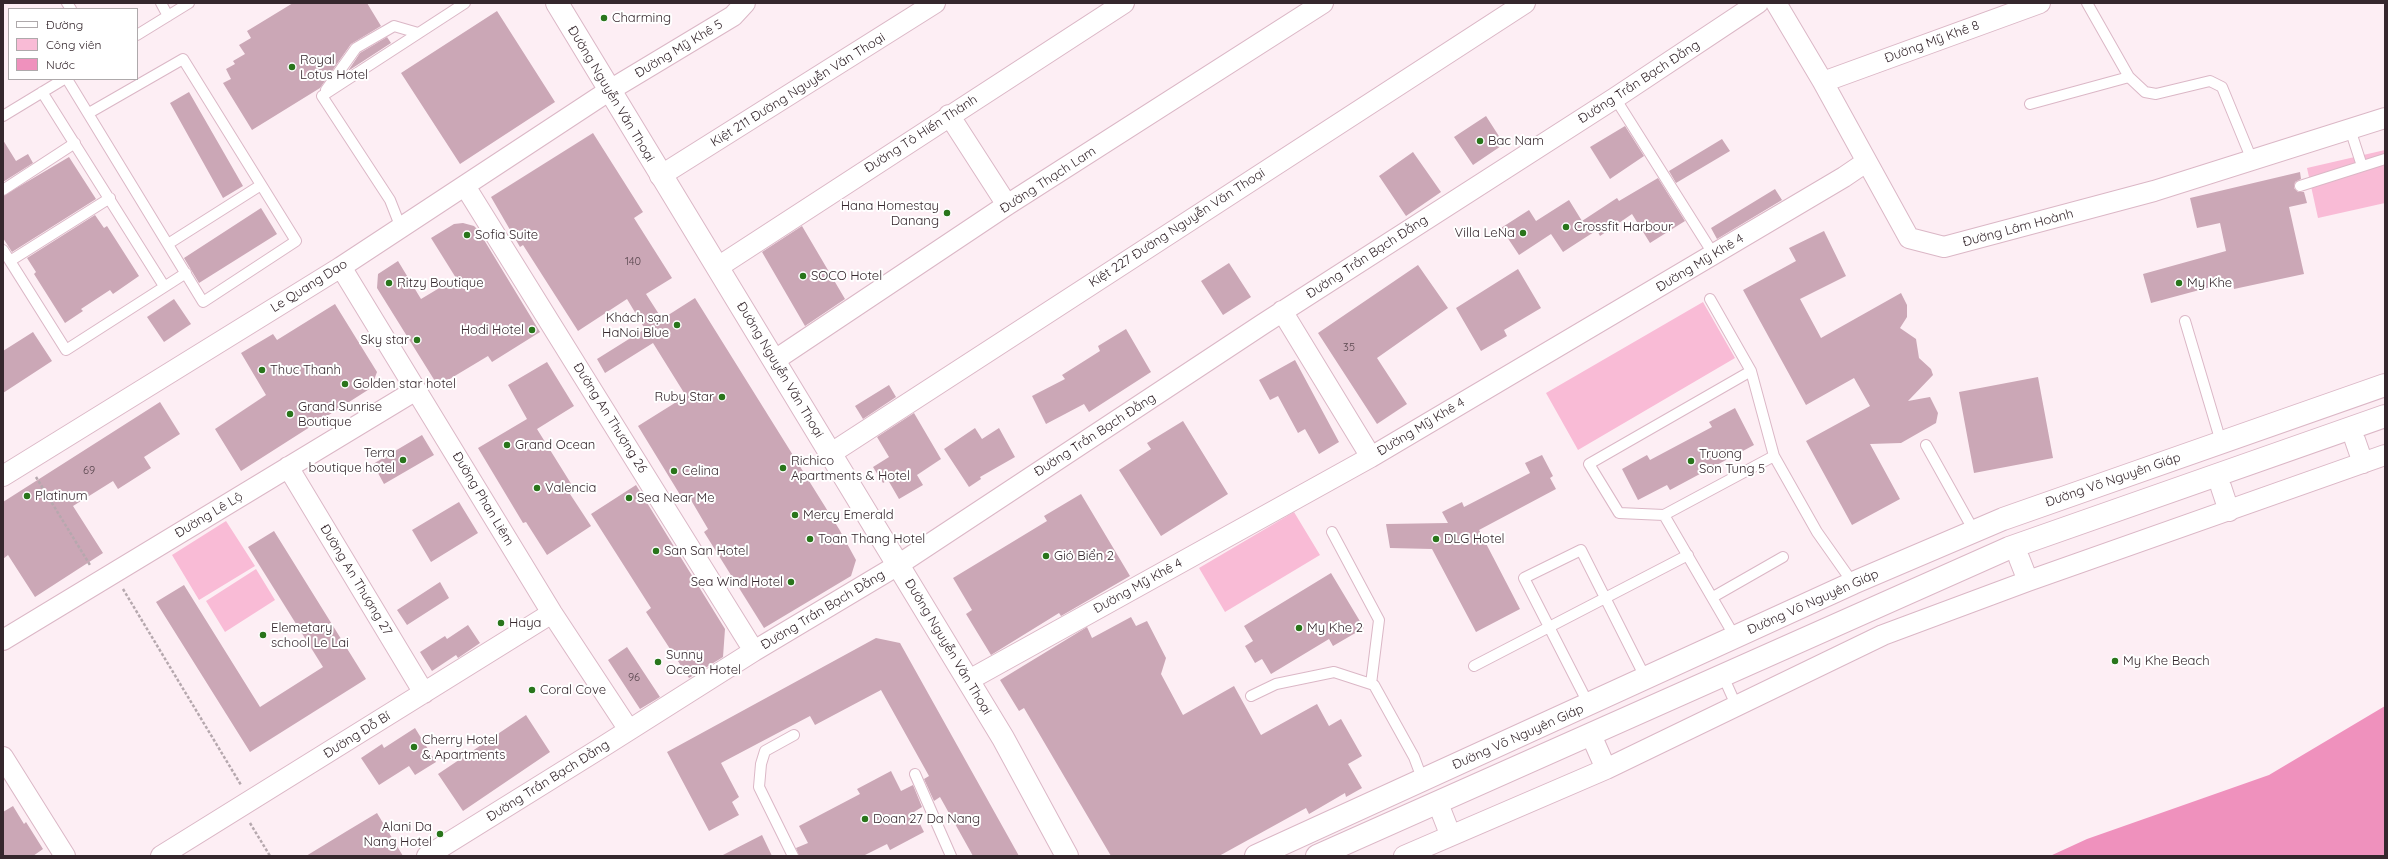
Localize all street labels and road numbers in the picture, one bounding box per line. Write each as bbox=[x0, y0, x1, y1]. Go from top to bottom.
street label: Đường Mỹ Khê 5 bbox=[632, 17, 726, 81]
street label: Đường Mỹ Khê 8 bbox=[1883, 18, 1981, 66]
street label: Đường Nguyễn Văn Thoại bbox=[564, 23, 658, 165]
street label: Kiệt 211 Đường Nguyễn Văn Thoại bbox=[708, 30, 888, 150]
street label: Đường Trần Bạch Đằng bbox=[1575, 37, 1703, 127]
street label: Đường Tô Hiến Thành bbox=[862, 92, 980, 176]
street label: Đường Thạch Lam bbox=[997, 143, 1099, 217]
street label: Kiệt 227 Đường Nguyễn Văn Thoại bbox=[1086, 165, 1268, 291]
street label: Đường Lâm Hoành bbox=[1961, 206, 2075, 250]
street label: Đường Trần Bạch Đằng bbox=[1303, 212, 1431, 302]
street label: Đường Mỹ Khê 4 bbox=[1653, 231, 1747, 295]
street label: Le Quang Dao bbox=[268, 256, 350, 316]
street label: Đường Nguyễn Văn Thoại bbox=[733, 299, 827, 441]
street label: Đường An Thượng 26 bbox=[570, 360, 650, 476]
street label: Đường Trần Bạch Đằng bbox=[1031, 390, 1159, 480]
street label: Đường Mỹ Khê 4 bbox=[1374, 395, 1468, 459]
street label: Đường Phan Liêm bbox=[449, 449, 517, 549]
street label: Đường Võ Nguyên Giáp bbox=[2043, 450, 2183, 510]
street label: Đường Lê Lộ bbox=[172, 489, 246, 541]
street label: Đường An Thượng 27 bbox=[317, 522, 395, 638]
street label: Đường Mỹ Khê 4 bbox=[1091, 555, 1185, 617]
street label: Đường Võ Nguyên Giáp bbox=[1745, 566, 1881, 638]
street label: Đường Trần Bạch Đằng bbox=[758, 567, 888, 653]
street label: Đường Nguyễn Văn Thoại bbox=[901, 576, 995, 718]
street label: Đường Võ Nguyên Giáp bbox=[1450, 701, 1586, 773]
street label: Đường Đỗ Bí bbox=[321, 708, 393, 762]
street label: Đường Trần Bạch Đằng bbox=[484, 737, 612, 825]

